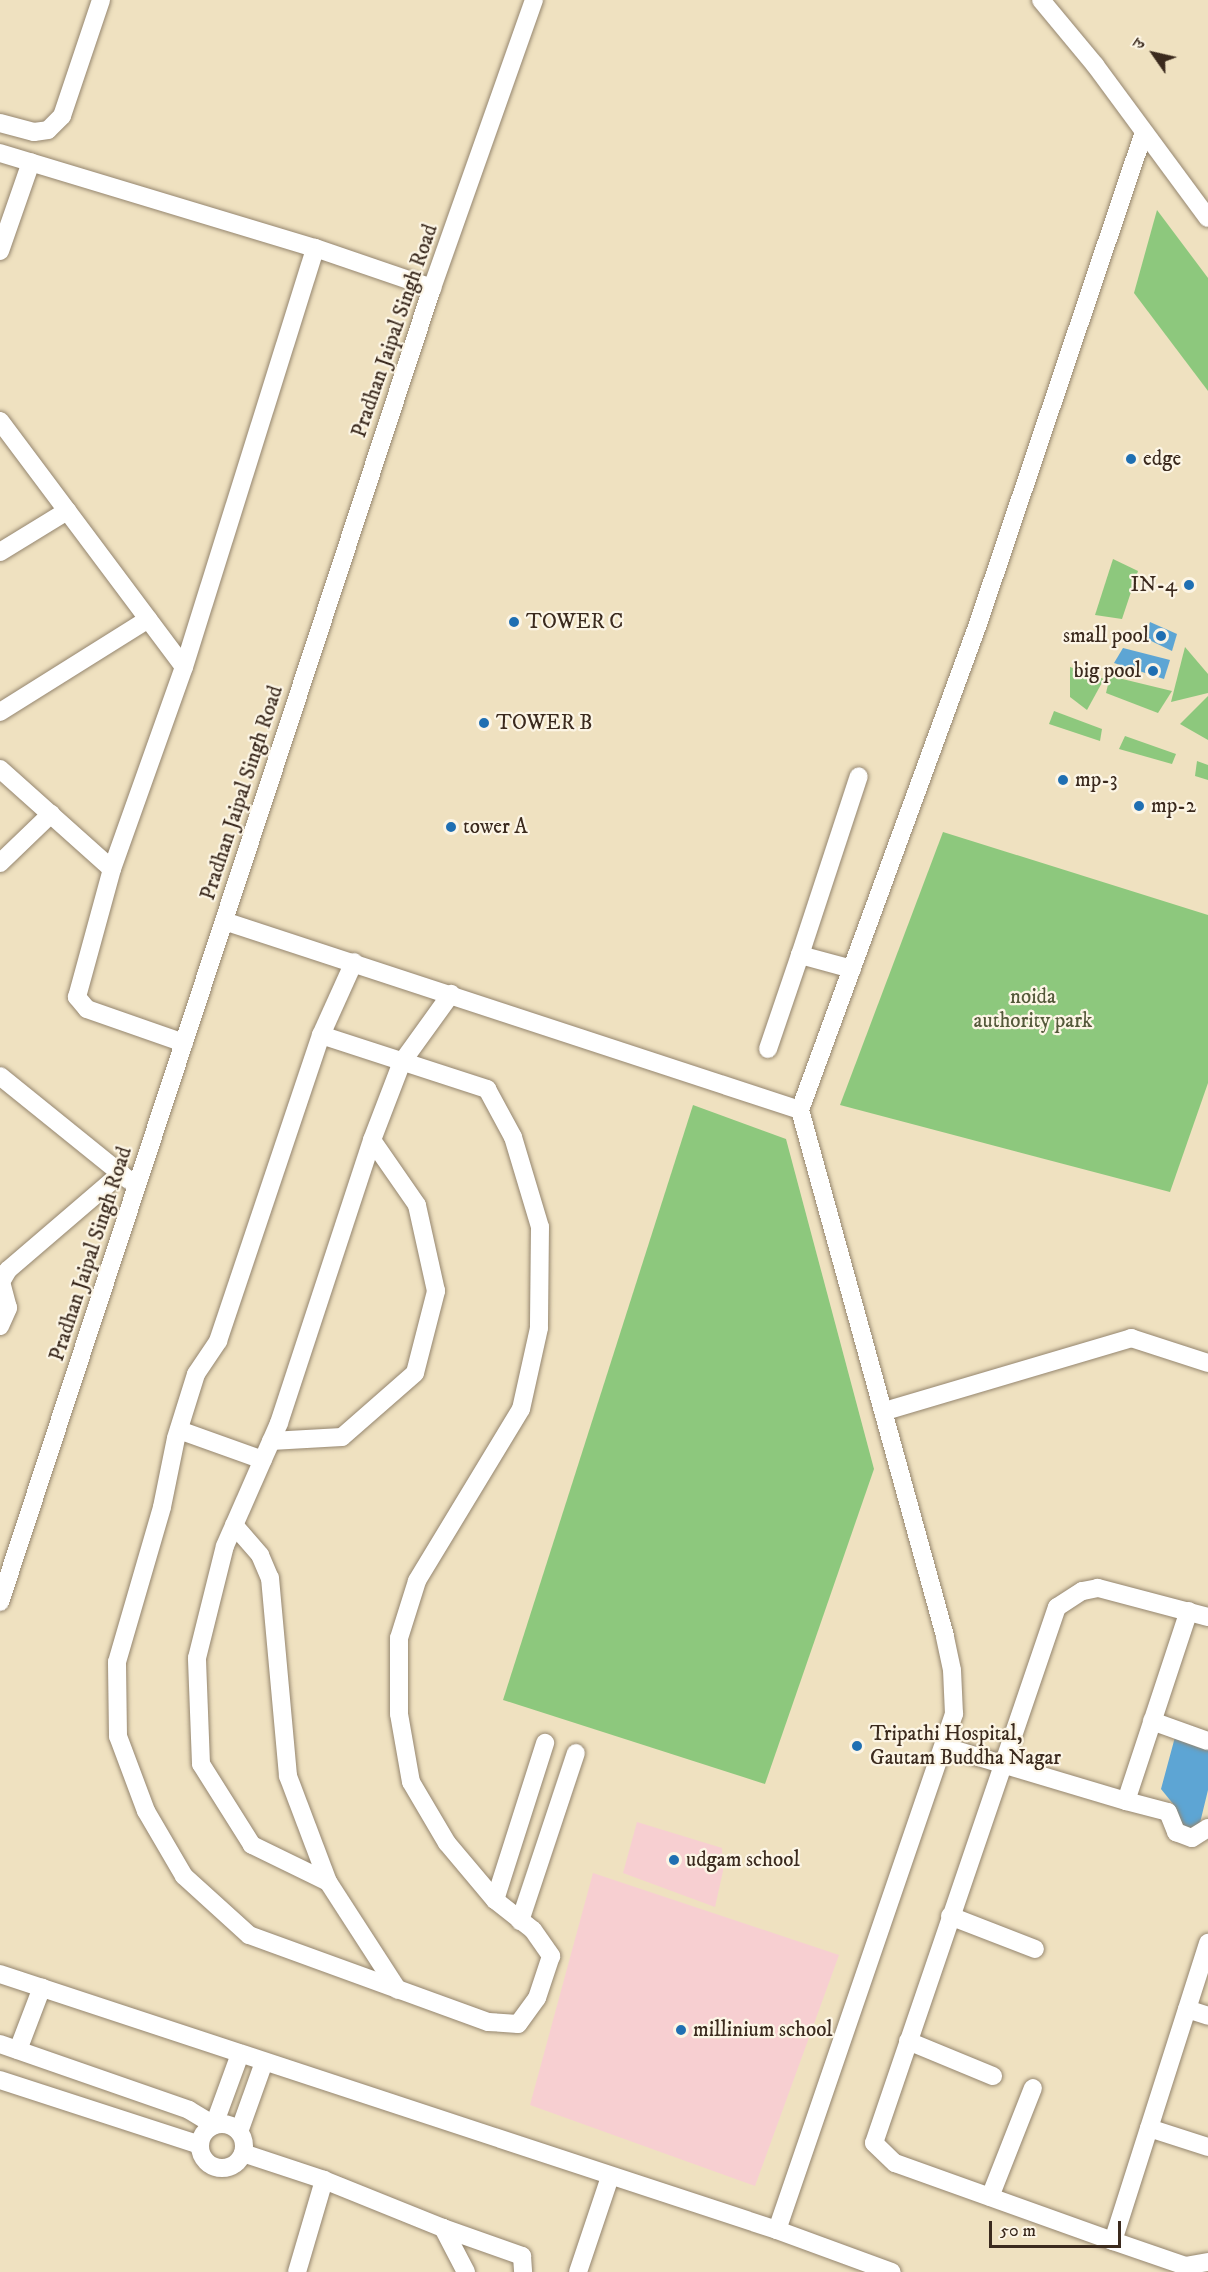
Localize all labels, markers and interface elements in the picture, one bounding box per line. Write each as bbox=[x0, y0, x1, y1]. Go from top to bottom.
north arrow bbox=[1124, 24, 1184, 84]
text: उ bbox=[1129, 35, 1150, 53]
street label: Pradhan Jaipal Singh Road bbox=[347, 221, 443, 441]
place label: edge bbox=[1143, 446, 1181, 472]
marker: edge bbox=[1124, 452, 1138, 466]
place label: IN-4 bbox=[1130, 572, 1177, 598]
marker: IN-4 bbox=[1182, 578, 1196, 592]
place label: TOWER C bbox=[526, 609, 623, 635]
marker: TOWER C bbox=[507, 615, 521, 629]
place label: small pool bbox=[1063, 623, 1149, 649]
marker: small pool bbox=[1154, 629, 1168, 643]
place label: big pool bbox=[1074, 658, 1141, 684]
marker: big pool bbox=[1146, 664, 1160, 678]
street label: Pradhan Jaipal Singh Road bbox=[195, 683, 289, 903]
place label: TOWER B bbox=[496, 710, 592, 736]
marker: TOWER B bbox=[477, 716, 491, 730]
place label: mp-3 bbox=[1075, 767, 1118, 793]
marker: mp-3 bbox=[1056, 773, 1070, 787]
place label: mp-2 bbox=[1151, 793, 1196, 819]
marker: mp-2 bbox=[1132, 799, 1146, 813]
place label: tower A bbox=[463, 814, 528, 840]
marker: tower A bbox=[444, 820, 458, 834]
park label: noida authority park bbox=[974, 984, 1092, 1034]
street label: Pradhan Jaipal Singh Road bbox=[44, 1144, 138, 1364]
place label: Tripathi Hospital, Gautam Buddha Nagar bbox=[870, 1721, 1061, 1771]
marker: Tripathi Hospital, Gautam Buddha Nagar bbox=[848, 1737, 866, 1755]
place label: udgam school bbox=[686, 1847, 800, 1873]
marker: udgam school bbox=[667, 1853, 681, 1867]
place label: millinium school bbox=[693, 2017, 833, 2043]
marker: millinium school bbox=[674, 2023, 688, 2037]
scale bar bbox=[992, 2209, 1124, 2247]
text: 50 m bbox=[1000, 2220, 1036, 2242]

